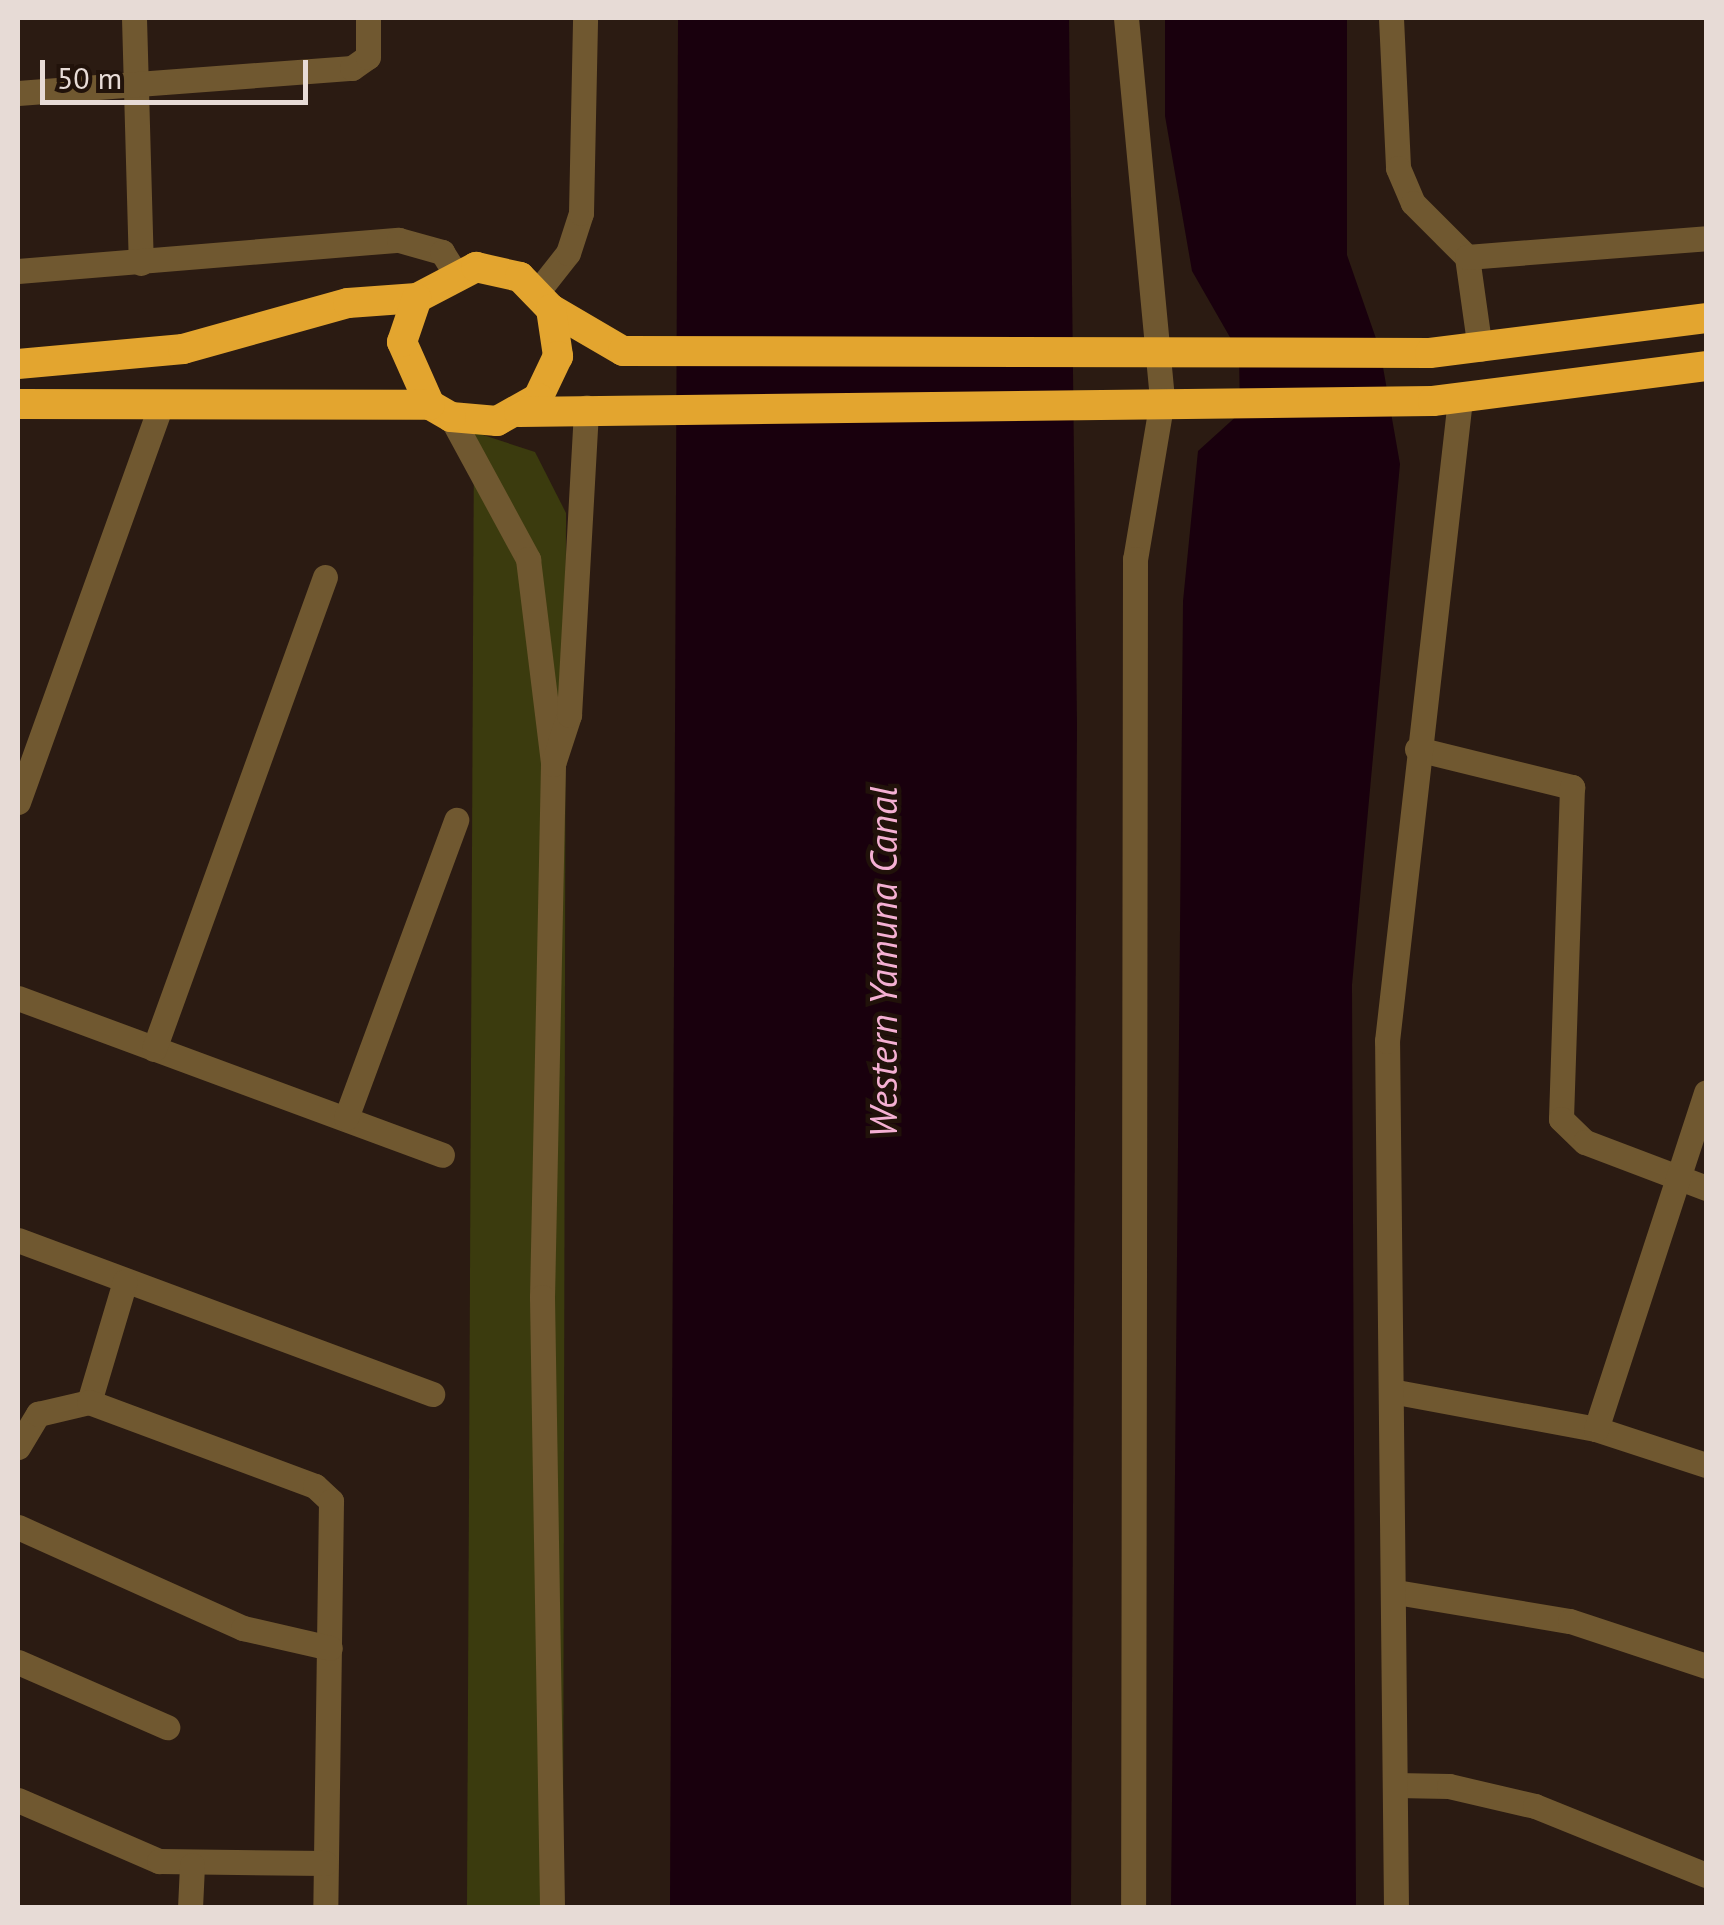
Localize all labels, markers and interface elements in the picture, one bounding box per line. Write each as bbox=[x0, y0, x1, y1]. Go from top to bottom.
scale bar bbox=[45, 40, 312, 102]
text: 50 m bbox=[57, 58, 122, 97]
water label: Western Yamuna Canal bbox=[860, 786, 906, 1138]

